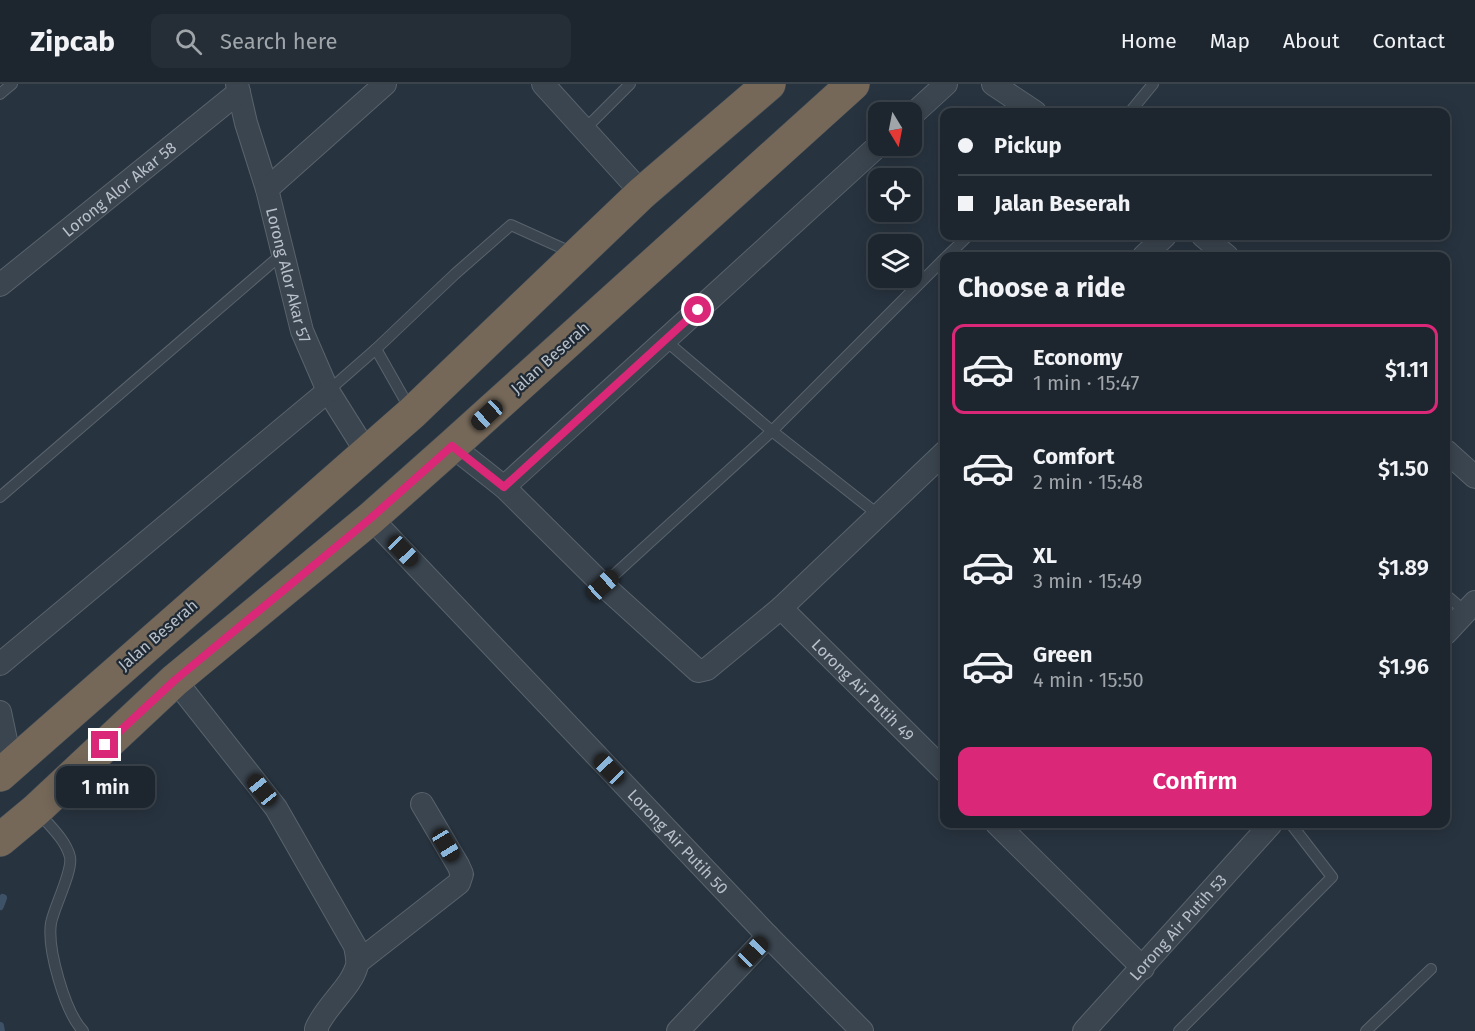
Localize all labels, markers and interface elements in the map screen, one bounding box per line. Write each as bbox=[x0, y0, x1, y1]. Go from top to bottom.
search box bbox=[151, 14, 571, 68]
text: Zipcab bbox=[30, 25, 115, 58]
icon: search bbox=[172, 25, 205, 58]
text: Search here bbox=[220, 28, 338, 55]
text: Home bbox=[1121, 28, 1177, 54]
text: Map bbox=[1210, 28, 1250, 54]
text: About bbox=[1283, 28, 1340, 54]
text: Contact bbox=[1373, 28, 1445, 54]
north arrow bbox=[868, 102, 922, 156]
map controls bbox=[868, 102, 922, 288]
text: Pickup bbox=[994, 132, 1062, 159]
street label: Lorong Alor Akar 58 bbox=[58, 137, 180, 240]
button: locate bbox=[868, 168, 922, 222]
text: Jalan Beserah bbox=[994, 190, 1131, 217]
street label: Lorong Alor Akar 57 bbox=[262, 206, 315, 346]
button: layers bbox=[868, 234, 922, 288]
text: Choose a ride bbox=[958, 272, 1125, 304]
route start bbox=[684, 296, 711, 323]
street label: Jalan Beserah bbox=[507, 318, 593, 398]
icon: car bbox=[961, 342, 1015, 396]
text: Economy bbox=[1033, 344, 1122, 371]
text: $1.11 bbox=[1385, 356, 1429, 383]
text: 1 min · 15:47 bbox=[1033, 371, 1139, 395]
car bbox=[468, 396, 506, 434]
icon: car bbox=[961, 441, 1015, 495]
text: Comfort bbox=[1033, 443, 1114, 470]
text: $1.50 bbox=[1378, 455, 1429, 482]
text: 2 min · 15:48 bbox=[1033, 470, 1143, 494]
car bbox=[384, 532, 422, 570]
icon: car bbox=[961, 540, 1015, 594]
text: XL bbox=[1033, 542, 1057, 569]
text: $1.89 bbox=[1378, 554, 1429, 581]
car bbox=[584, 566, 622, 604]
text: 3 min · 15:49 bbox=[1033, 569, 1142, 593]
street label: Jalan Beserah bbox=[115, 595, 201, 675]
street label: Lorong Air Putih 49 bbox=[808, 635, 918, 745]
icon: car bbox=[961, 639, 1015, 693]
text: Green bbox=[1033, 641, 1092, 668]
text: $1.96 bbox=[1379, 653, 1429, 680]
text: 4 min · 15:50 bbox=[1033, 668, 1144, 692]
route end bbox=[91, 731, 118, 758]
button: Confirm bbox=[958, 747, 1432, 816]
car bbox=[590, 750, 628, 788]
callout: 1 min bbox=[56, 766, 154, 808]
car bbox=[244, 770, 280, 810]
text: 1 min bbox=[81, 775, 130, 799]
street label: Lorong Air Putih 50 bbox=[624, 785, 732, 898]
car bbox=[429, 825, 463, 865]
street label: Lorong Air Putih 53 bbox=[1125, 870, 1231, 984]
car bbox=[734, 933, 772, 971]

